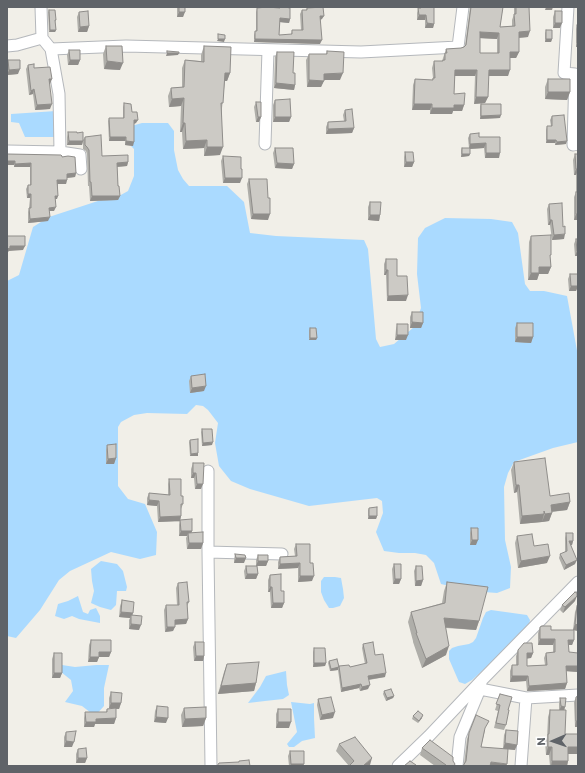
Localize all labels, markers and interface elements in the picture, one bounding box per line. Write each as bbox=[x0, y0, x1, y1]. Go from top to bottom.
north arrow bbox=[533, 721, 573, 761]
text: N bbox=[534, 737, 547, 746]

